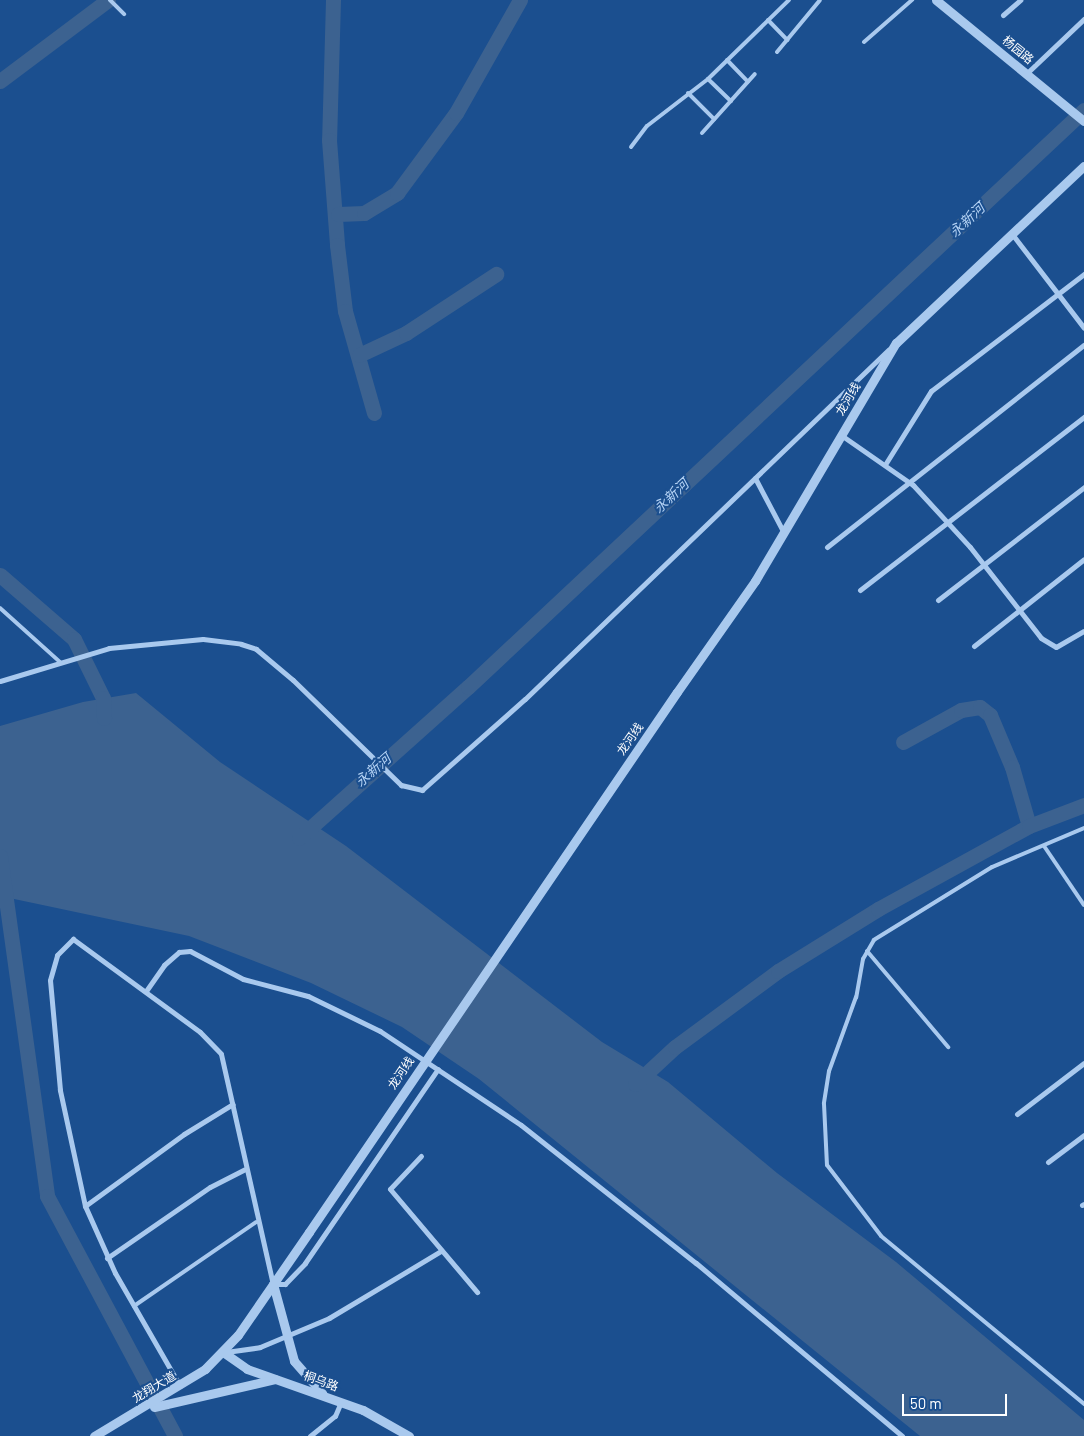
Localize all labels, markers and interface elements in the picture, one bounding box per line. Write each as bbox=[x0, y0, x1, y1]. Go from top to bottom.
street label: 杨园路 bbox=[999, 33, 1037, 67]
water label: 永新河 bbox=[946, 200, 988, 240]
street label: 龙河线 bbox=[833, 380, 863, 418]
water label: 永新河 bbox=[650, 476, 692, 516]
street label: 龙河线 bbox=[614, 720, 646, 758]
water label: 永新河 bbox=[352, 750, 394, 790]
street label: 龙河线 bbox=[385, 1054, 417, 1092]
street label: 龙翔大道 bbox=[130, 1368, 178, 1406]
street label: 桐乌路 bbox=[302, 1368, 340, 1394]
scale bar bbox=[904, 1384, 1009, 1416]
text: 50 m bbox=[910, 1394, 942, 1412]

